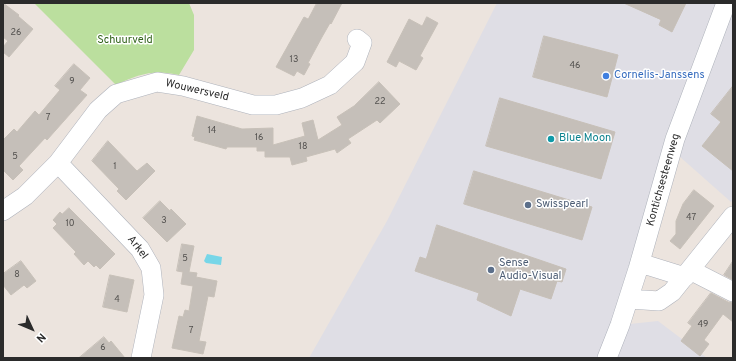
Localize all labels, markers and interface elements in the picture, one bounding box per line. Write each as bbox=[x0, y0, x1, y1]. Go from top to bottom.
house number: 26 bbox=[11, 28, 21, 38]
park label: Schuurveld bbox=[97, 34, 153, 48]
house number: 13 bbox=[290, 55, 298, 65]
house number: 46 bbox=[570, 61, 580, 71]
place label: Cornelis-Janssens bbox=[614, 69, 705, 83]
marker: Cornelis-Janssens bbox=[601, 71, 611, 81]
house number: 9 bbox=[69, 77, 75, 87]
street label: Wouwersveld bbox=[164, 77, 230, 105]
house number: 22 bbox=[374, 97, 386, 107]
house number: 7 bbox=[46, 113, 50, 123]
house number: 14 bbox=[208, 126, 216, 136]
place label: Blue Moon bbox=[559, 132, 611, 146]
street label: Kontichsesteenweg bbox=[644, 132, 684, 228]
house number: 16 bbox=[255, 133, 263, 143]
marker: Blue Moon bbox=[546, 134, 556, 144]
house number: 18 bbox=[299, 142, 307, 152]
house number: 5 bbox=[12, 152, 18, 162]
house number: 1 bbox=[113, 162, 117, 172]
place label: Swisspearl bbox=[536, 198, 588, 212]
marker: Swisspearl bbox=[523, 200, 533, 210]
house number: 47 bbox=[686, 213, 696, 223]
house number: 3 bbox=[161, 216, 167, 226]
house number: 10 bbox=[65, 219, 75, 229]
street label: Arkel bbox=[124, 234, 150, 262]
house number: 5 bbox=[182, 254, 188, 264]
place label: Sense Audio-Visual bbox=[499, 257, 562, 283]
marker: Sense Audio-Visual bbox=[486, 265, 496, 275]
house number: 8 bbox=[14, 270, 20, 280]
house number: 4 bbox=[114, 295, 120, 305]
north arrow bbox=[12, 309, 52, 349]
house number: 49 bbox=[698, 320, 708, 330]
house number: 7 bbox=[189, 326, 193, 336]
text: N bbox=[33, 330, 48, 345]
house number: 6 bbox=[100, 343, 106, 353]

